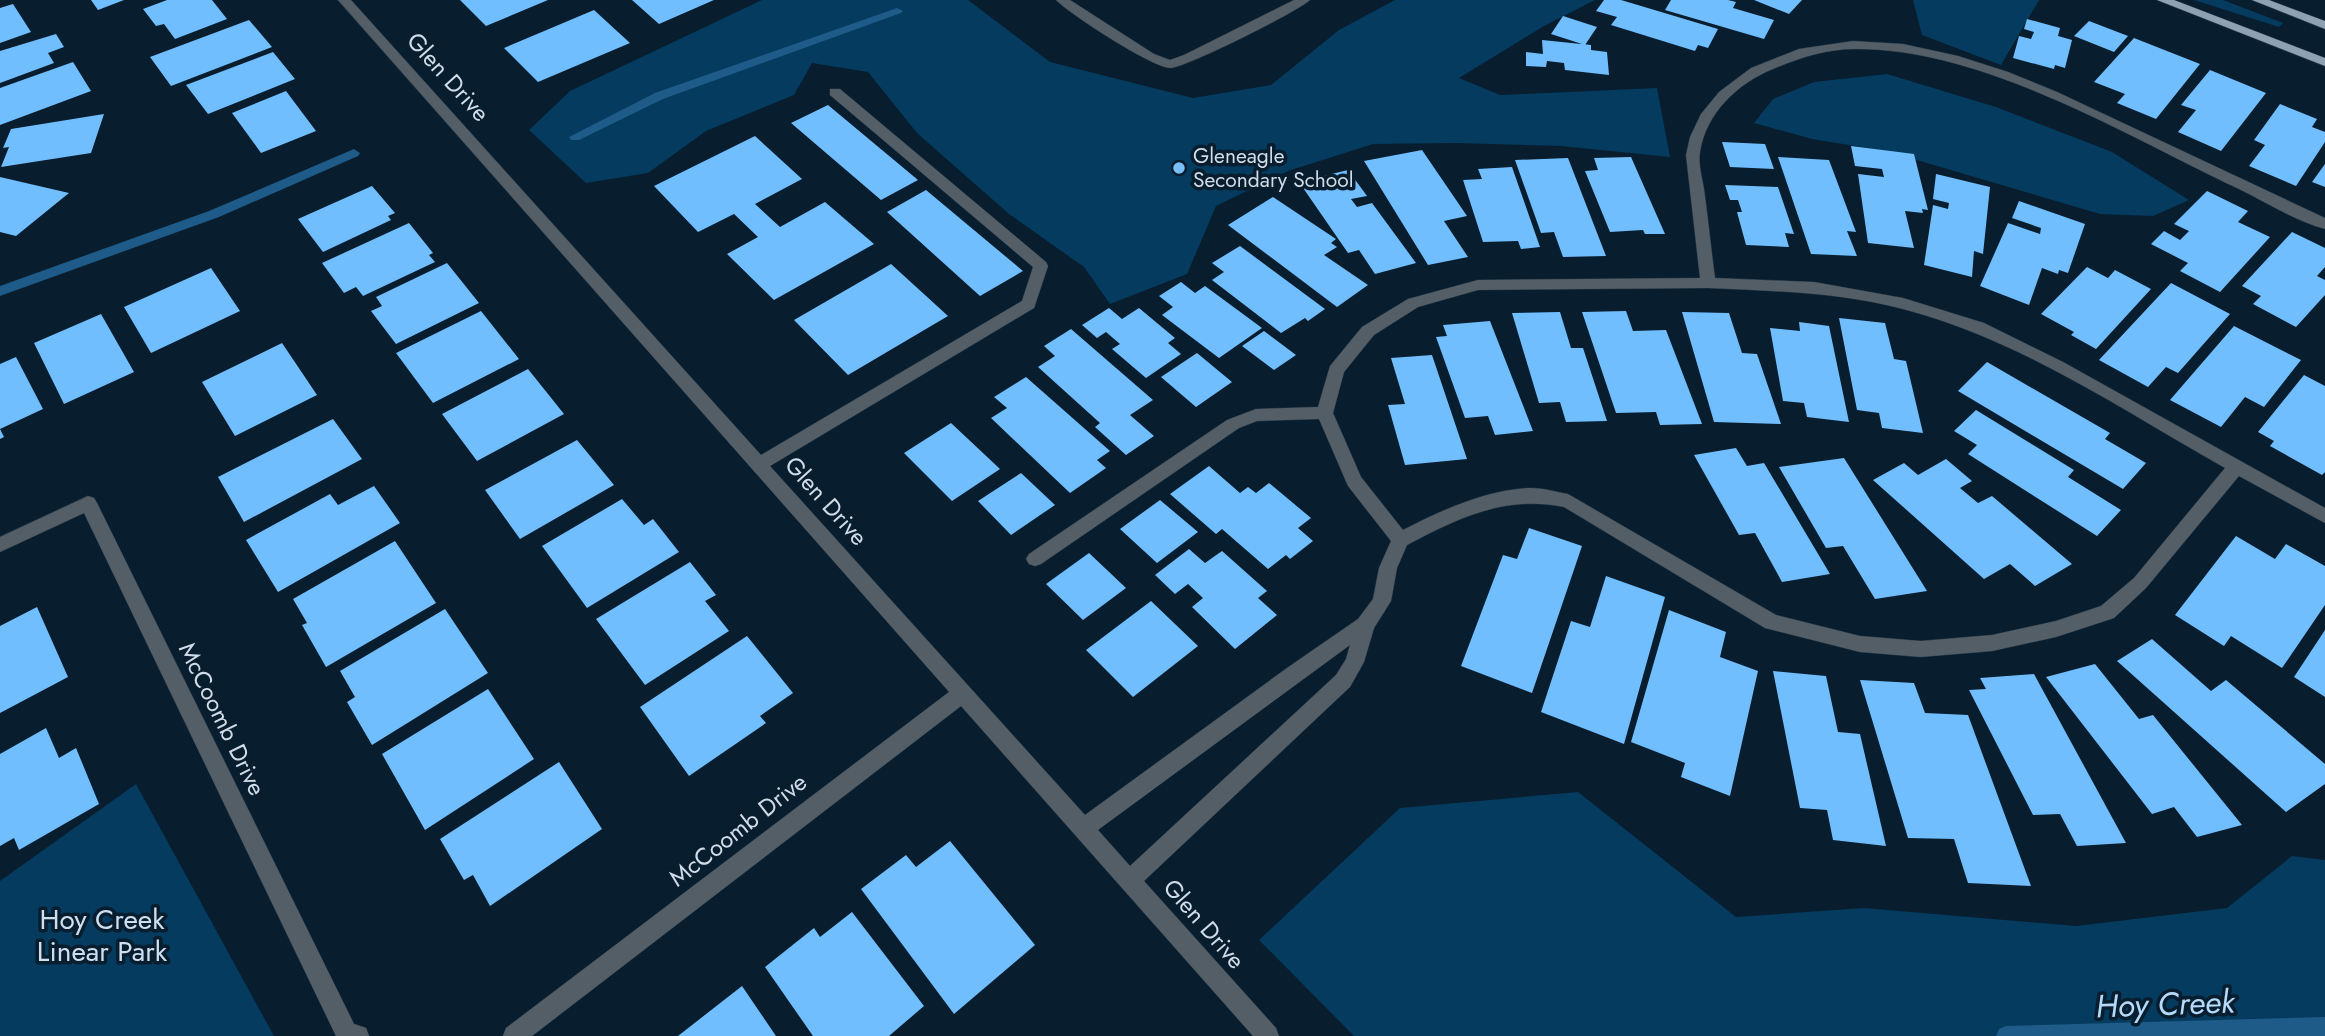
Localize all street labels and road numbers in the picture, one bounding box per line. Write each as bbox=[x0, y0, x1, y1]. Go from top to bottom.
street label: Glen Drive bbox=[399, 24, 498, 129]
street label: Glen Drive bbox=[777, 448, 876, 553]
street label: McCoomb Drive bbox=[170, 636, 275, 801]
street label: McCoomb Drive bbox=[661, 765, 814, 895]
street label: Glen Drive bbox=[1155, 871, 1254, 977]

